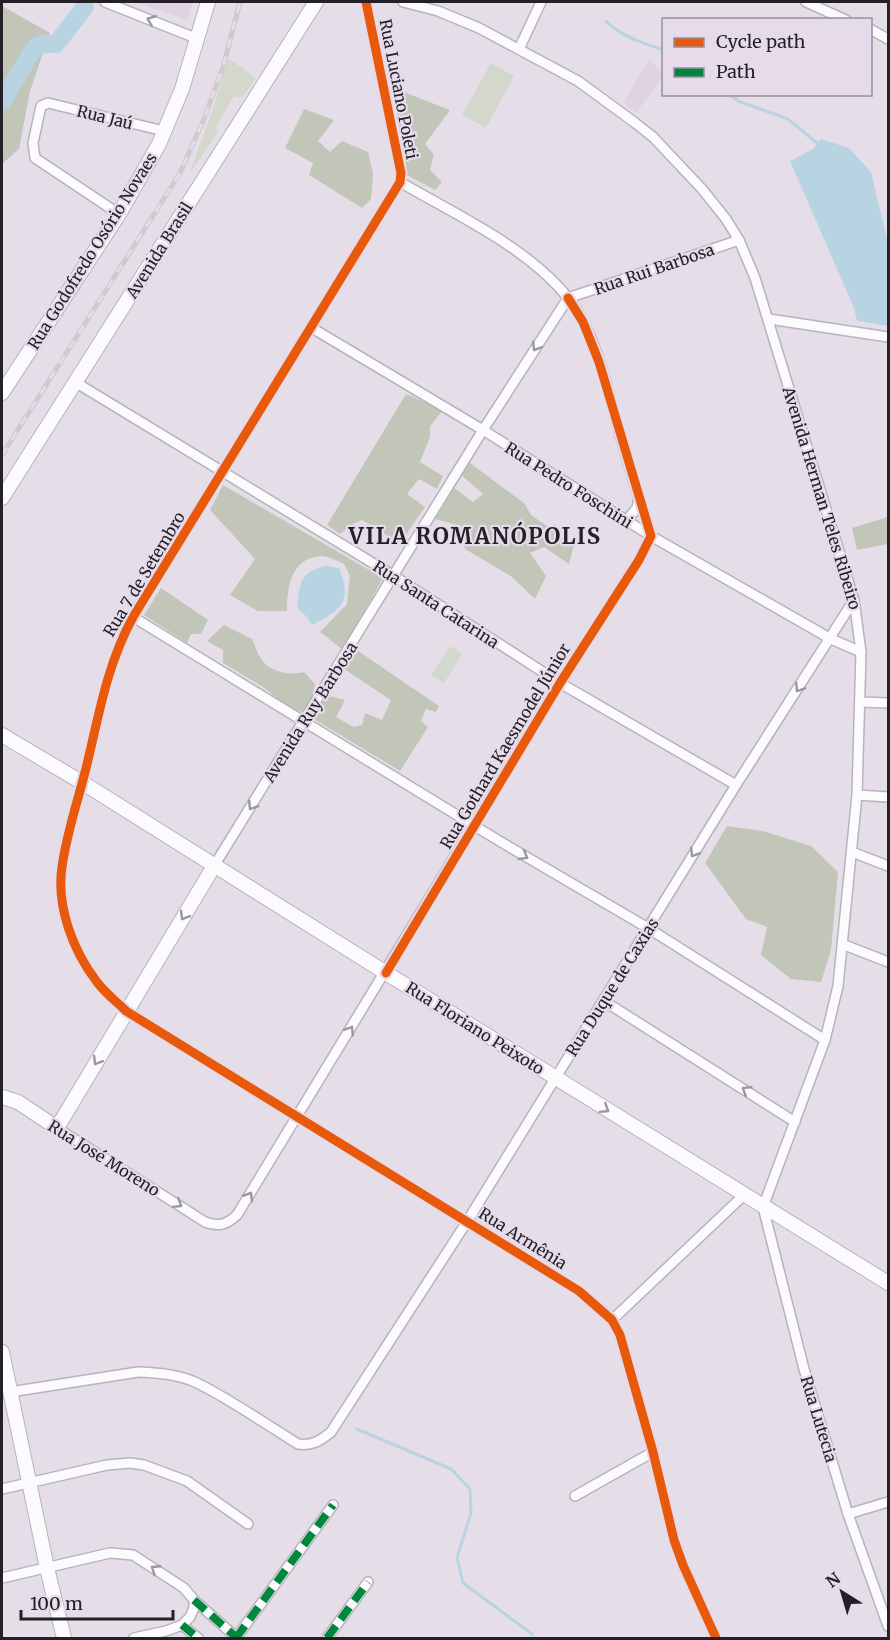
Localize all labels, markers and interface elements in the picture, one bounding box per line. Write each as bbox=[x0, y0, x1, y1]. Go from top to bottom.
one-way arrow bbox=[147, 15, 158, 27]
street label: Rua Luciano Poleti bbox=[376, 17, 422, 161]
legend bbox=[662, 18, 872, 96]
text: Cycle path bbox=[716, 30, 806, 53]
text: Path bbox=[716, 60, 756, 83]
street label: Rua Jaú bbox=[75, 100, 135, 134]
street label: Rua Godofredo Osório Novaes bbox=[23, 149, 161, 353]
street label: Avenida Brasil bbox=[121, 198, 197, 303]
street label: Rua Rui Barbosa bbox=[591, 239, 717, 299]
one-way arrow bbox=[532, 340, 543, 351]
street label: Avenida Herman Teles Ribeiro bbox=[778, 383, 866, 612]
street label: Rua Pedro Foschini bbox=[501, 438, 637, 532]
street label: Rua 7 de Setembro bbox=[99, 508, 189, 640]
district label: VILA ROMANÓPOLIS bbox=[348, 521, 601, 550]
street label: Rua Santa Catarina bbox=[369, 556, 503, 652]
street label: Avenida Ruy Barbosa bbox=[258, 638, 362, 787]
street label: Rua Gothard Kaesmodel Júnior bbox=[436, 640, 574, 852]
one-way arrow bbox=[795, 681, 806, 692]
one-way arrow bbox=[247, 800, 259, 810]
one-way arrow bbox=[690, 847, 702, 857]
one-way arrow bbox=[518, 848, 528, 860]
one-way arrow bbox=[180, 910, 191, 920]
street label: Rua Duque de Caxias bbox=[561, 914, 663, 1060]
street label: Rua Floriano Peixoto bbox=[402, 977, 548, 1079]
one-way arrow bbox=[343, 1026, 355, 1036]
one-way arrow bbox=[92, 1055, 104, 1066]
one-way arrow bbox=[742, 1086, 752, 1098]
one-way arrow bbox=[599, 1101, 610, 1112]
street label: Rua José Moreno bbox=[44, 1116, 164, 1200]
one-way arrow bbox=[241, 1192, 253, 1202]
one-way arrow bbox=[172, 1197, 182, 1209]
street label: Rua Armênia bbox=[475, 1203, 571, 1273]
street label: Rua Lutecia bbox=[796, 1373, 842, 1465]
north arrow bbox=[812, 1562, 872, 1622]
one-way arrow bbox=[151, 1565, 161, 1577]
text: N bbox=[822, 1568, 844, 1592]
scale bar bbox=[21, 1583, 172, 1621]
text: 100 m bbox=[30, 1592, 83, 1615]

